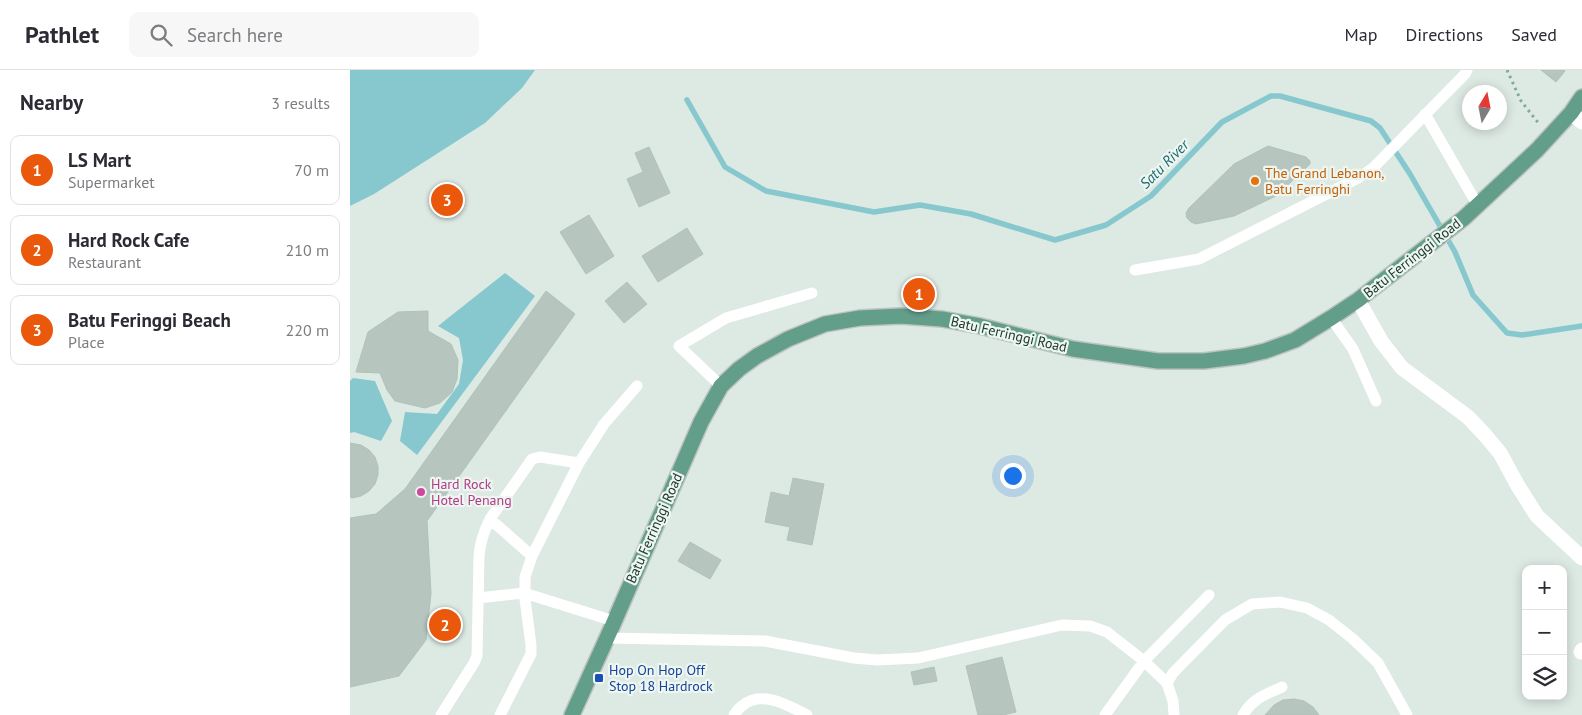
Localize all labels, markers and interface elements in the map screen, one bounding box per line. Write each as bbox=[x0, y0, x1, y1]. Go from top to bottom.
search box bbox=[129, 12, 479, 57]
text: Pathlet bbox=[25, 19, 99, 50]
icon: search bbox=[147, 21, 175, 49]
text: Search here bbox=[187, 23, 283, 47]
text: Map bbox=[1345, 23, 1377, 46]
text: Directions bbox=[1405, 23, 1483, 46]
text: Saved bbox=[1511, 23, 1557, 46]
north arrow bbox=[1462, 85, 1507, 130]
text: Nearby bbox=[20, 89, 83, 116]
text: 3 results bbox=[271, 93, 330, 113]
water label: Satu River bbox=[1135, 135, 1193, 193]
text: LS Mart bbox=[68, 148, 131, 172]
text: 1 bbox=[32, 160, 42, 180]
text: 70 m bbox=[294, 160, 329, 180]
place label: The Grand Lebanon, Batu Ferringhi bbox=[1265, 164, 1384, 198]
text: Supermarket bbox=[68, 172, 155, 192]
marker: The Grand Lebanon, Batu Ferringhi bbox=[1249, 175, 1261, 187]
pin: 3 bbox=[431, 181, 463, 219]
street label: Batu Ferringgi Road bbox=[1360, 214, 1464, 302]
text: Hard Rock Cafe bbox=[68, 228, 189, 252]
text: 2 bbox=[32, 240, 42, 260]
text: 210 m bbox=[286, 240, 329, 260]
text: Restaurant bbox=[68, 252, 141, 272]
pin: 1 bbox=[903, 275, 935, 313]
text: Batu Feringgi Beach bbox=[68, 308, 231, 332]
street label: Batu Ferringgi Road bbox=[949, 312, 1069, 356]
text: 3 bbox=[32, 320, 42, 340]
text: 220 m bbox=[286, 320, 329, 340]
text: Place bbox=[68, 332, 105, 352]
your location bbox=[1000, 463, 1026, 489]
street label: Batu Ferringgi Road bbox=[622, 470, 686, 586]
place label: Hard Rock Hotel Penang bbox=[431, 475, 512, 509]
marker: Hard Rock Hotel Penang bbox=[415, 486, 427, 498]
map controls bbox=[1522, 565, 1567, 700]
button: + bbox=[1522, 565, 1567, 610]
pin: 2 bbox=[429, 606, 461, 644]
button: − bbox=[1522, 610, 1567, 655]
button: layers bbox=[1522, 655, 1567, 700]
place label: Hop On Hop Off Stop 18 Hardrock bbox=[609, 661, 713, 695]
marker: Hop On Hop Off Stop 18 Hardrock bbox=[593, 672, 605, 684]

